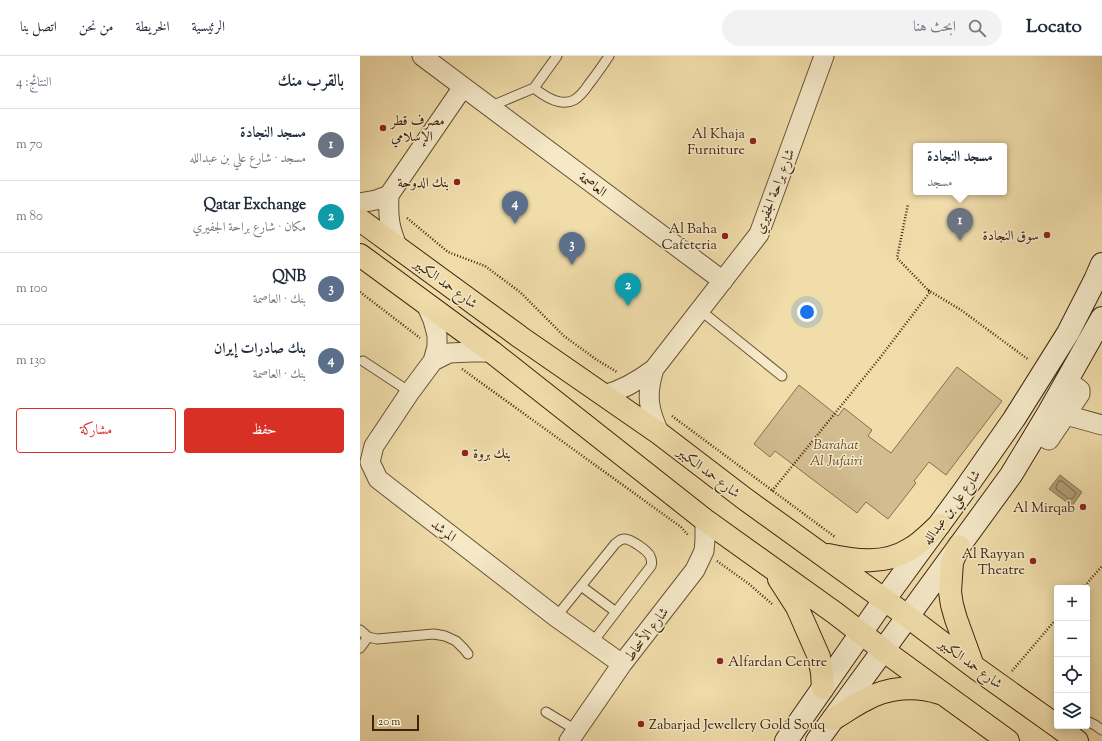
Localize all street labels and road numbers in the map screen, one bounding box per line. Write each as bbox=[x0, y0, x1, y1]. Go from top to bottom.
street label: شارع براحة الجفيري bbox=[751, 146, 801, 237]
street label: العاصمة bbox=[574, 168, 610, 203]
street label: شارع حمد الكبير bbox=[407, 253, 481, 315]
street label: شارع حمد الكبير bbox=[670, 442, 744, 504]
street label: شارع علي بن عبدالله bbox=[919, 466, 988, 550]
street label: المرشد bbox=[426, 515, 460, 548]
street label: شارع الأسحاط bbox=[619, 603, 675, 667]
street label: شارع حمد الكبير bbox=[932, 633, 1006, 695]

